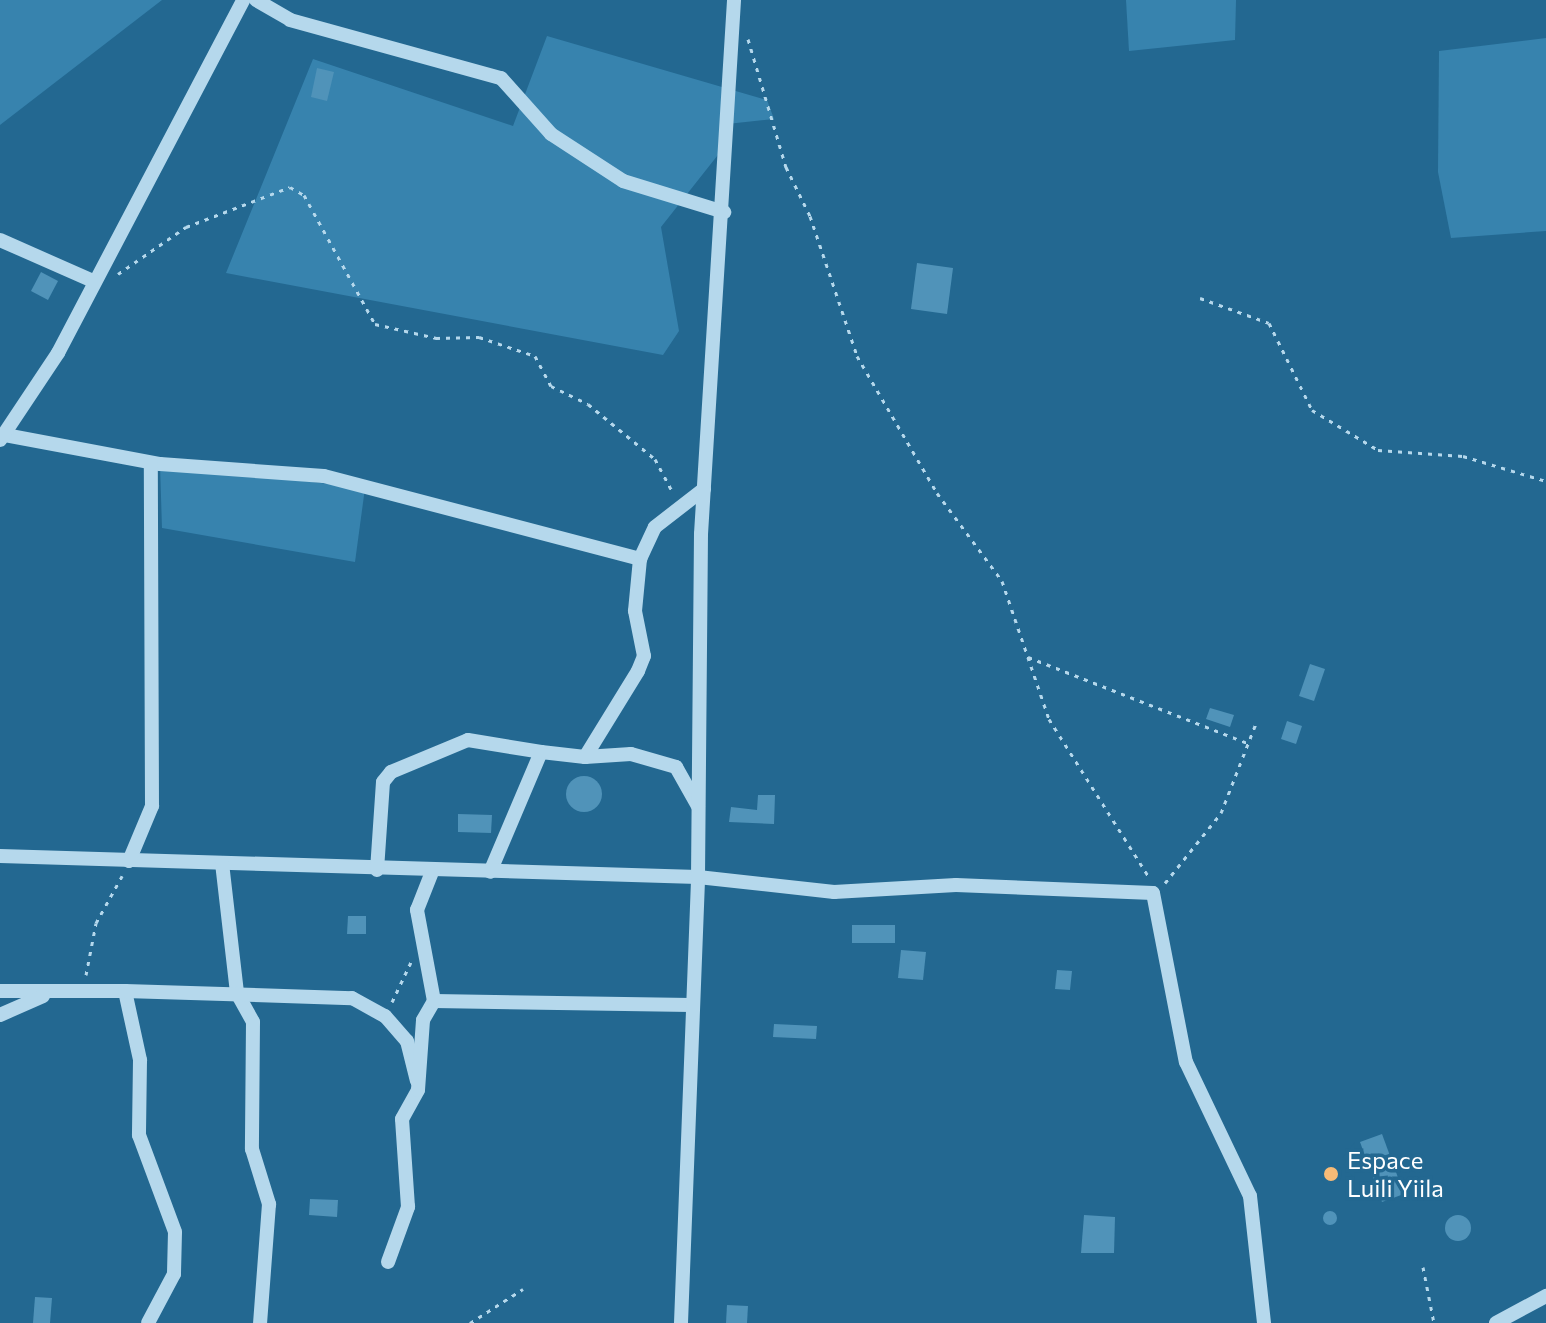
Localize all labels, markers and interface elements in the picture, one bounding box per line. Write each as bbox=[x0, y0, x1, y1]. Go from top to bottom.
place label: Espace Luili Yiila bbox=[1347, 1146, 1444, 1202]
marker: Espace Luili Yiila bbox=[1322, 1165, 1340, 1183]

